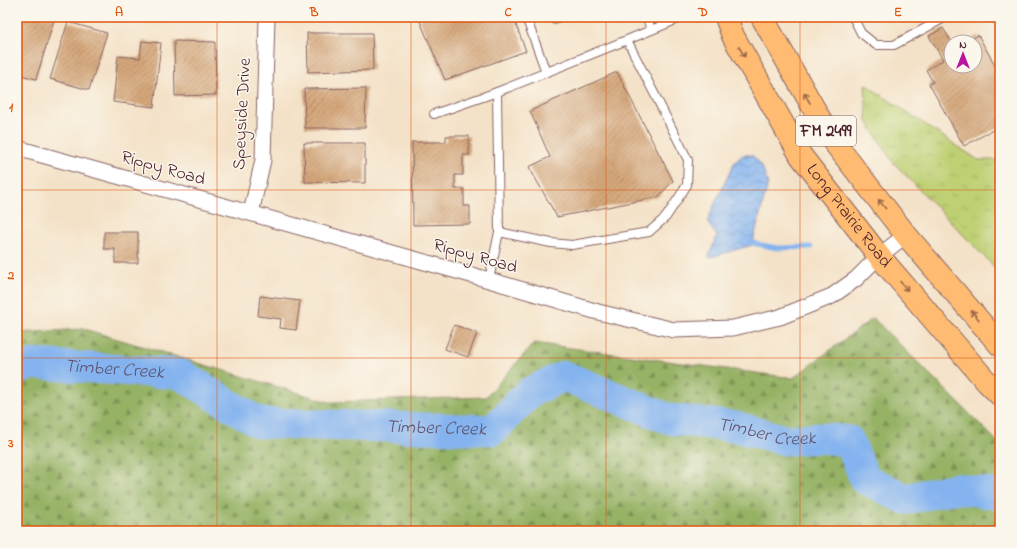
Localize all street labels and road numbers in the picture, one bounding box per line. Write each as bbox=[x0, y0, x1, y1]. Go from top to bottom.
street label: Speyside Drive bbox=[227, 56, 259, 171]
road number: FM 2499 bbox=[796, 116, 856, 146]
street label: Rippy Road bbox=[118, 145, 208, 193]
street label: Long Prairie Road bbox=[799, 159, 897, 274]
street label: Rippy Road bbox=[430, 233, 520, 281]

